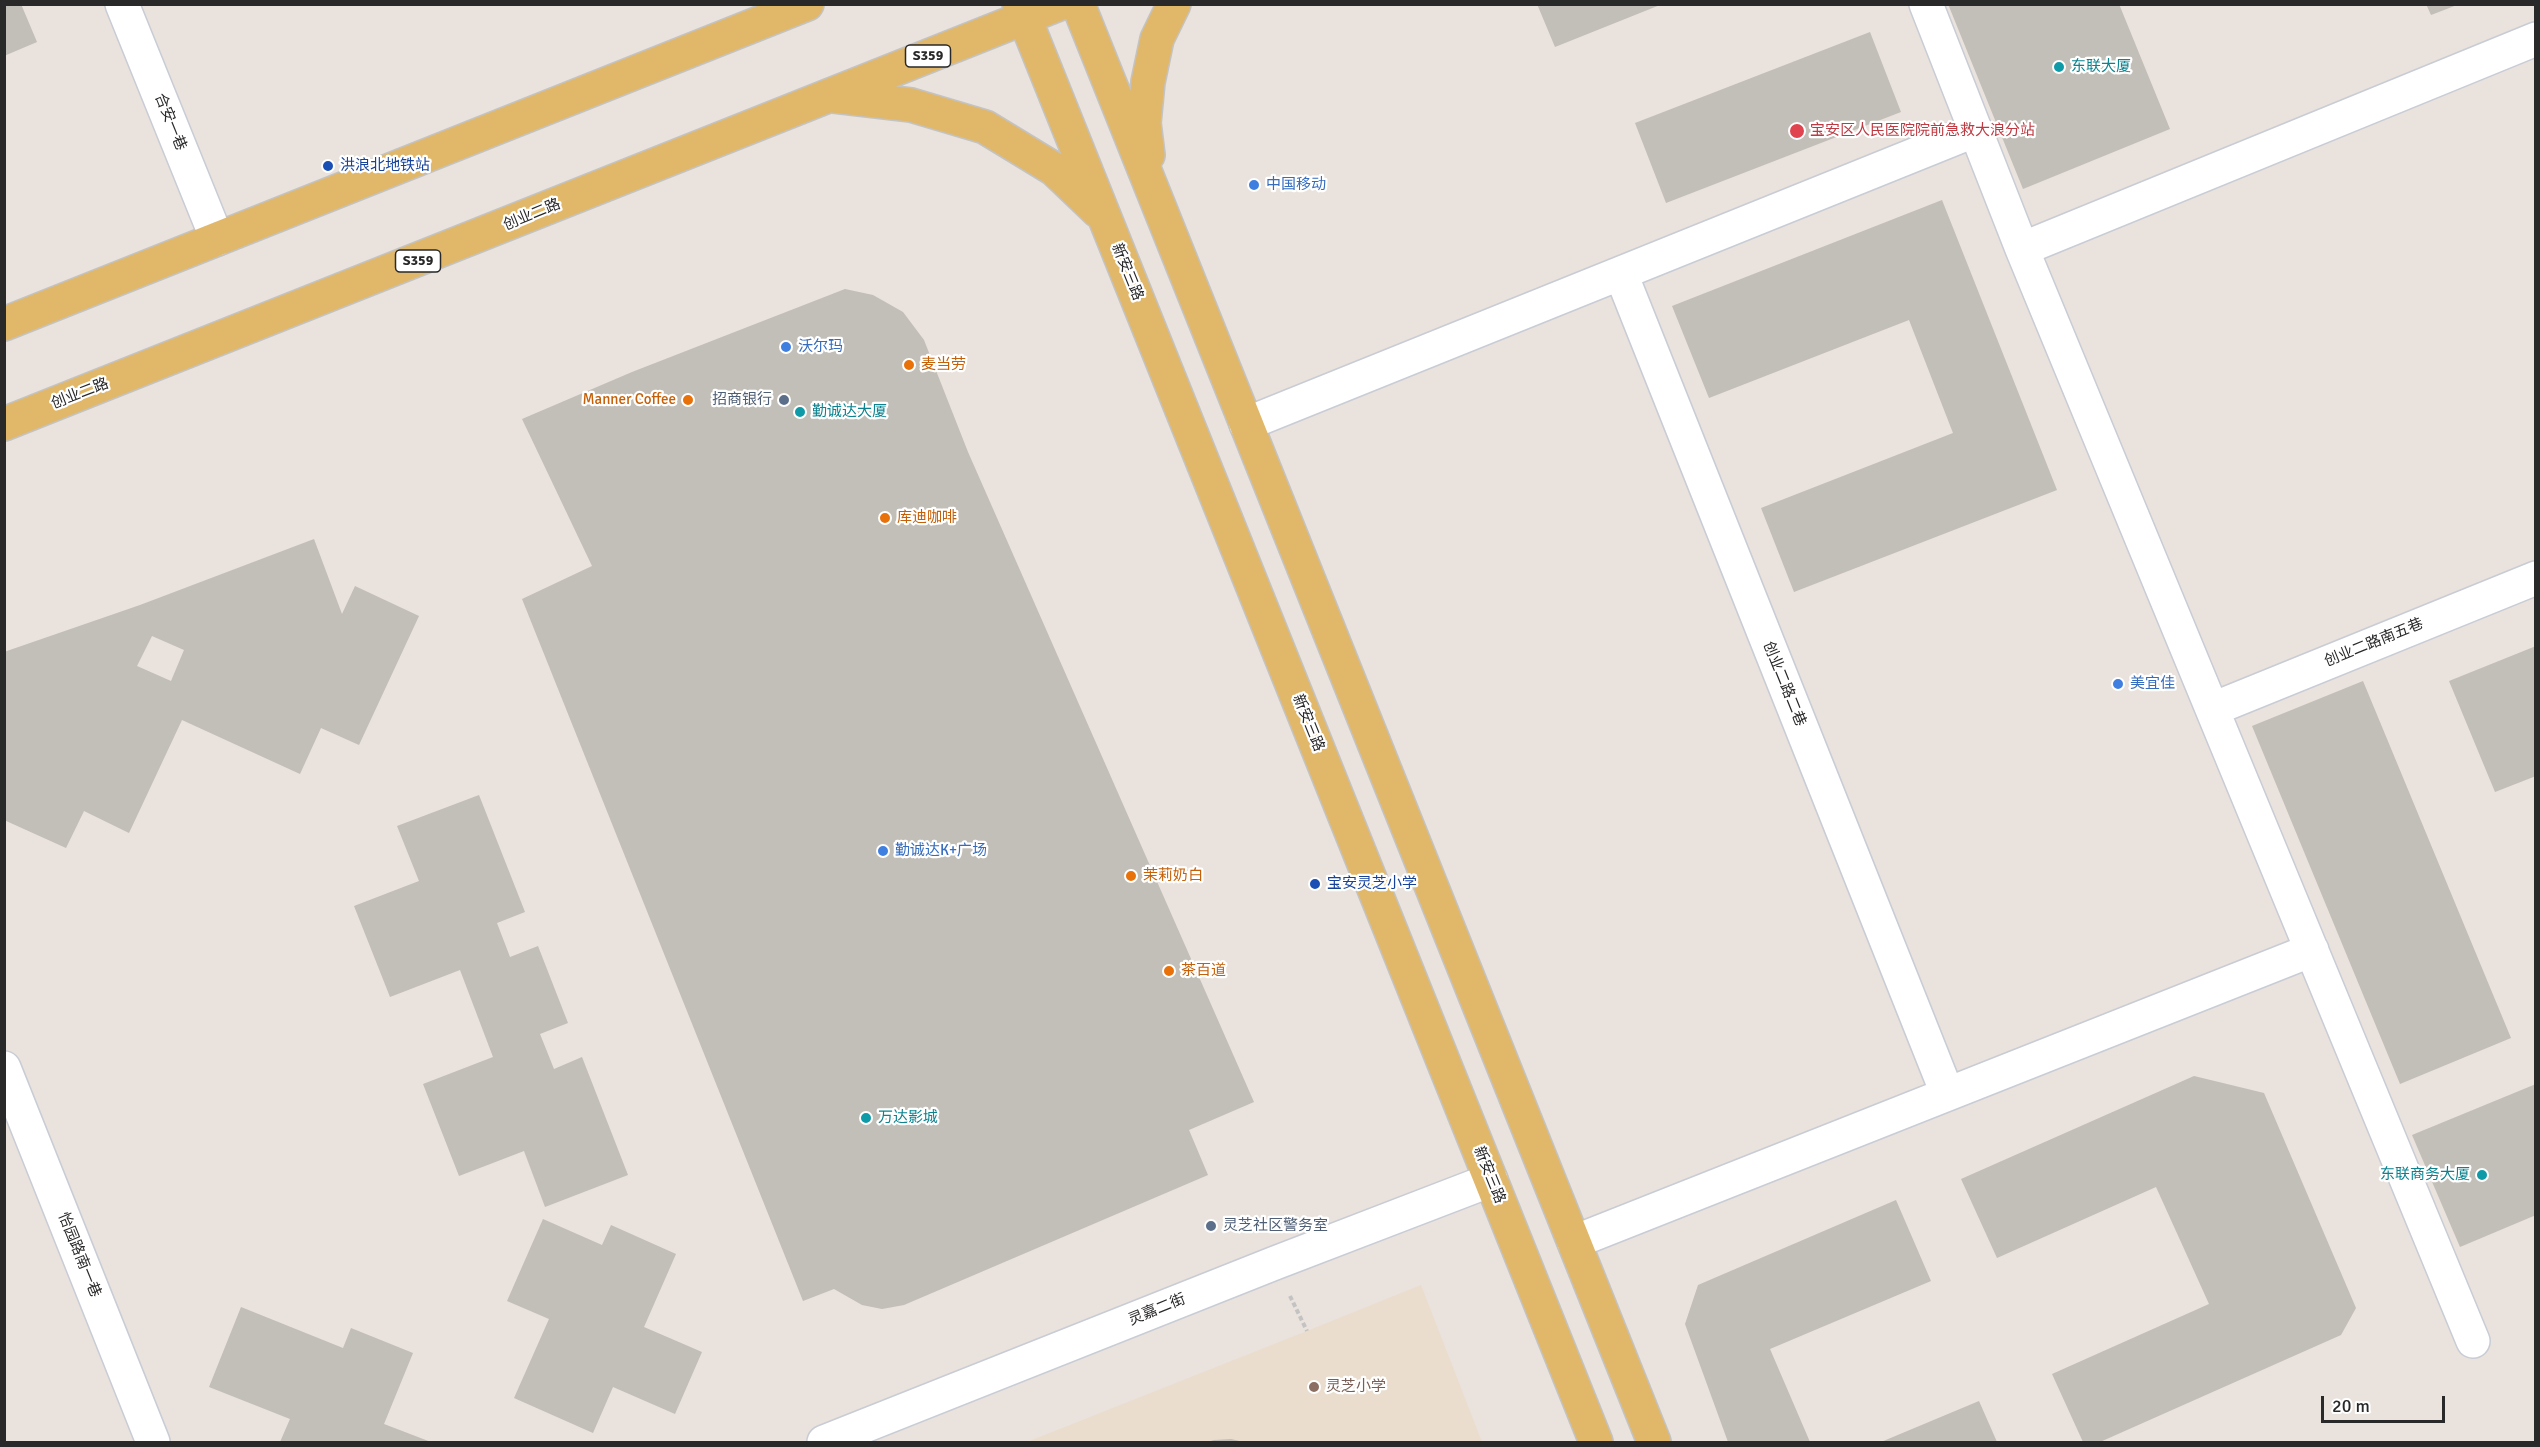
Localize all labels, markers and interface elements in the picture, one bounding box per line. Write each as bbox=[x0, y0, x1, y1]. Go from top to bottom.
road number: S359 bbox=[906, 45, 950, 67]
place label: 东联大厦 bbox=[2071, 58, 2131, 76]
marker: 东联大厦 bbox=[2052, 60, 2066, 74]
street label: 合安一巷 bbox=[150, 91, 190, 153]
marker: 宝安区人民医院院前急救大浪分站 bbox=[1788, 122, 1806, 140]
place label: 宝安区人民医院院前急救大浪分站 bbox=[1810, 122, 2035, 140]
place label: 洪浪北地铁站 bbox=[340, 157, 430, 175]
marker: 洪浪北地铁站 bbox=[321, 159, 335, 173]
place label: 中国移动 bbox=[1266, 176, 1326, 194]
marker: 中国移动 bbox=[1247, 178, 1261, 192]
street label: 创业二路 bbox=[501, 195, 563, 235]
street label: 新安三路 bbox=[1107, 241, 1147, 303]
road number: S359 bbox=[396, 250, 440, 272]
place label: 沃尔玛 bbox=[798, 338, 843, 356]
marker: 沃尔玛 bbox=[779, 340, 793, 354]
place label: 麦当劳 bbox=[921, 356, 966, 374]
marker: 麦当劳 bbox=[902, 358, 916, 372]
street label: 创业二路 bbox=[49, 375, 111, 413]
place label: Manner Coffee bbox=[582, 391, 676, 409]
place label: 招商银行 bbox=[712, 391, 772, 409]
marker: Manner Coffee bbox=[681, 393, 695, 407]
marker: 招商银行 bbox=[777, 393, 791, 407]
place label: 勤诚达大厦 bbox=[812, 403, 887, 421]
marker: 勤诚达大厦 bbox=[793, 405, 807, 419]
place label: 库迪咖啡 bbox=[897, 509, 957, 527]
marker: 库迪咖啡 bbox=[878, 511, 892, 525]
street label: 创业二路南五巷 bbox=[2322, 615, 2426, 671]
street label: 创业二路二巷 bbox=[1759, 639, 1809, 729]
place label: 美宜佳 bbox=[2130, 675, 2175, 693]
marker: 美宜佳 bbox=[2111, 677, 2125, 691]
street label: 新安三路 bbox=[1288, 692, 1328, 754]
place label: 勤诚达K+广场 bbox=[895, 842, 987, 860]
marker: 勤诚达K+广场 bbox=[876, 844, 890, 858]
place label: 茉莉奶白 bbox=[1143, 867, 1203, 885]
marker: 茉莉奶白 bbox=[1124, 869, 1138, 883]
place label: 宝安灵芝小学 bbox=[1327, 875, 1417, 893]
marker: 宝安灵芝小学 bbox=[1308, 877, 1322, 891]
place label: 茶百道 bbox=[1181, 962, 1226, 980]
marker: 茶百道 bbox=[1162, 964, 1176, 978]
place label: 万达影城 bbox=[878, 1109, 938, 1127]
marker: 万达影城 bbox=[859, 1111, 873, 1125]
street label: 新安三路 bbox=[1469, 1144, 1509, 1206]
place label: 东联商务大厦 bbox=[2380, 1166, 2470, 1184]
marker: 东联商务大厦 bbox=[2475, 1168, 2489, 1182]
street label: 怡园路南一巷 bbox=[54, 1210, 104, 1300]
place label: 灵芝社区警务室 bbox=[1223, 1217, 1328, 1235]
marker: 灵芝社区警务室 bbox=[1204, 1219, 1218, 1233]
street label: 灵嘉二街 bbox=[1126, 1290, 1188, 1330]
place label: 灵芝小学 bbox=[1326, 1378, 1386, 1396]
marker: 灵芝小学 bbox=[1307, 1380, 1321, 1394]
scale bar bbox=[2324, 1384, 2448, 1422]
text: 20 m bbox=[2332, 1395, 2370, 1417]

